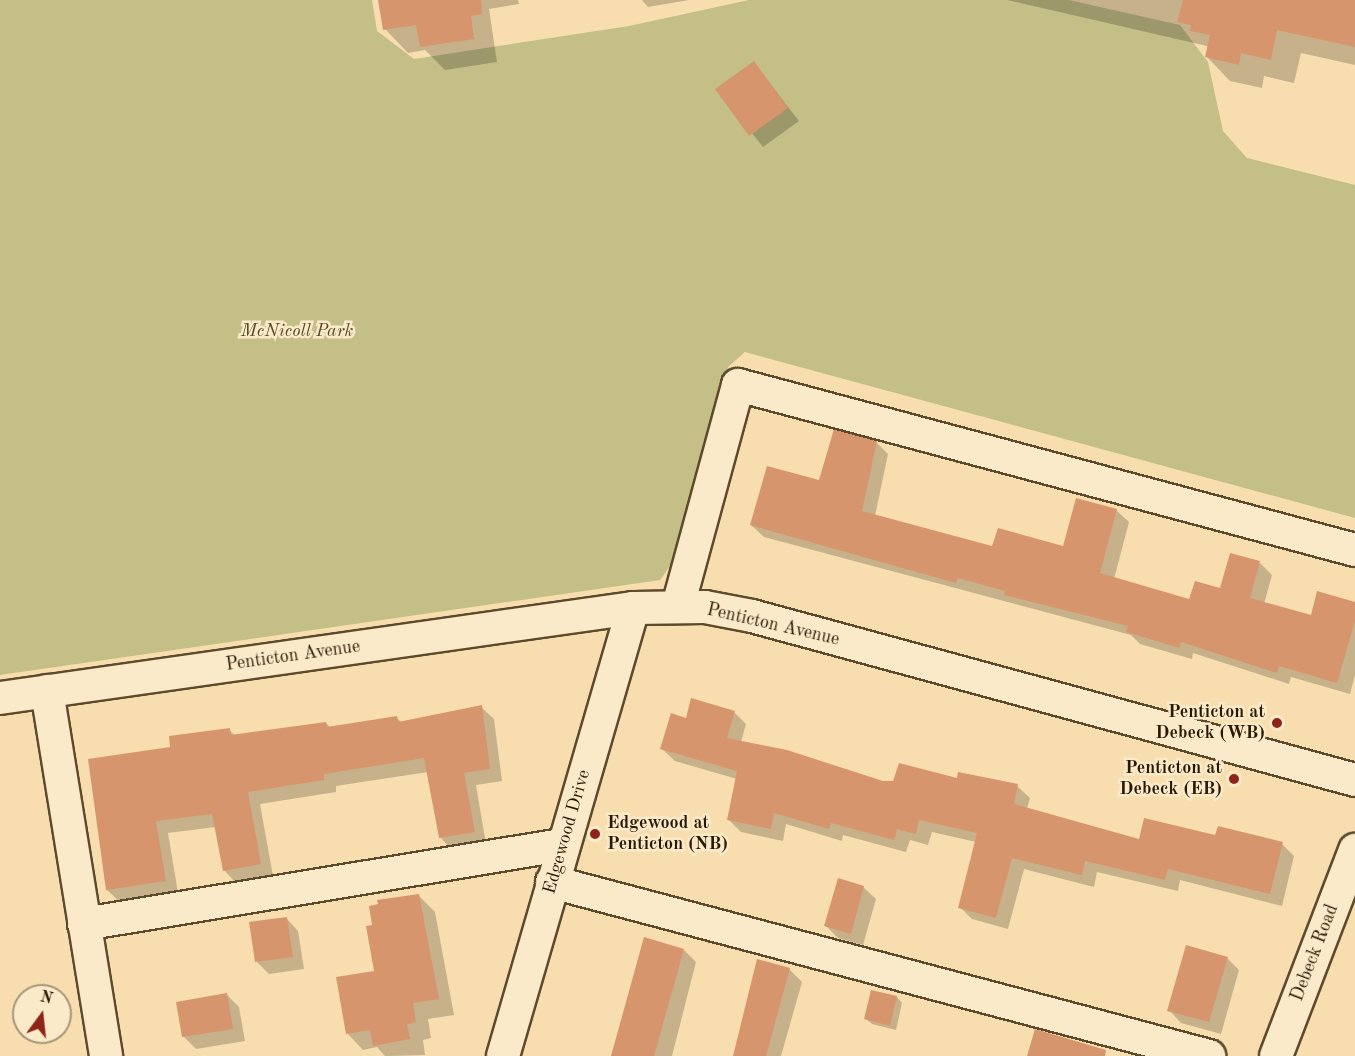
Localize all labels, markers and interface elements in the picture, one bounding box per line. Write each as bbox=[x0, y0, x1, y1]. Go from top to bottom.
park label: McNicoll Park bbox=[241, 320, 353, 342]
street label: Penticton Avenue bbox=[705, 599, 841, 651]
street label: Penticton Avenue bbox=[224, 636, 362, 676]
place label: Penticton at Debeck (WB) bbox=[1155, 702, 1265, 744]
marker: Penticton at Debeck (WB) bbox=[1270, 716, 1284, 730]
place label: Penticton at Debeck (EB) bbox=[1119, 758, 1222, 800]
street label: Edgewood Drive bbox=[539, 767, 595, 897]
marker: Penticton at Debeck (EB) bbox=[1227, 772, 1241, 786]
place label: Edgewood at Penticton (NB) bbox=[607, 813, 728, 856]
marker: Edgewood at Penticton (NB) bbox=[588, 827, 602, 841]
street label: Debeck Road bbox=[1287, 901, 1343, 1005]
north arrow bbox=[12, 984, 72, 1044]
text: N bbox=[38, 989, 54, 1008]

